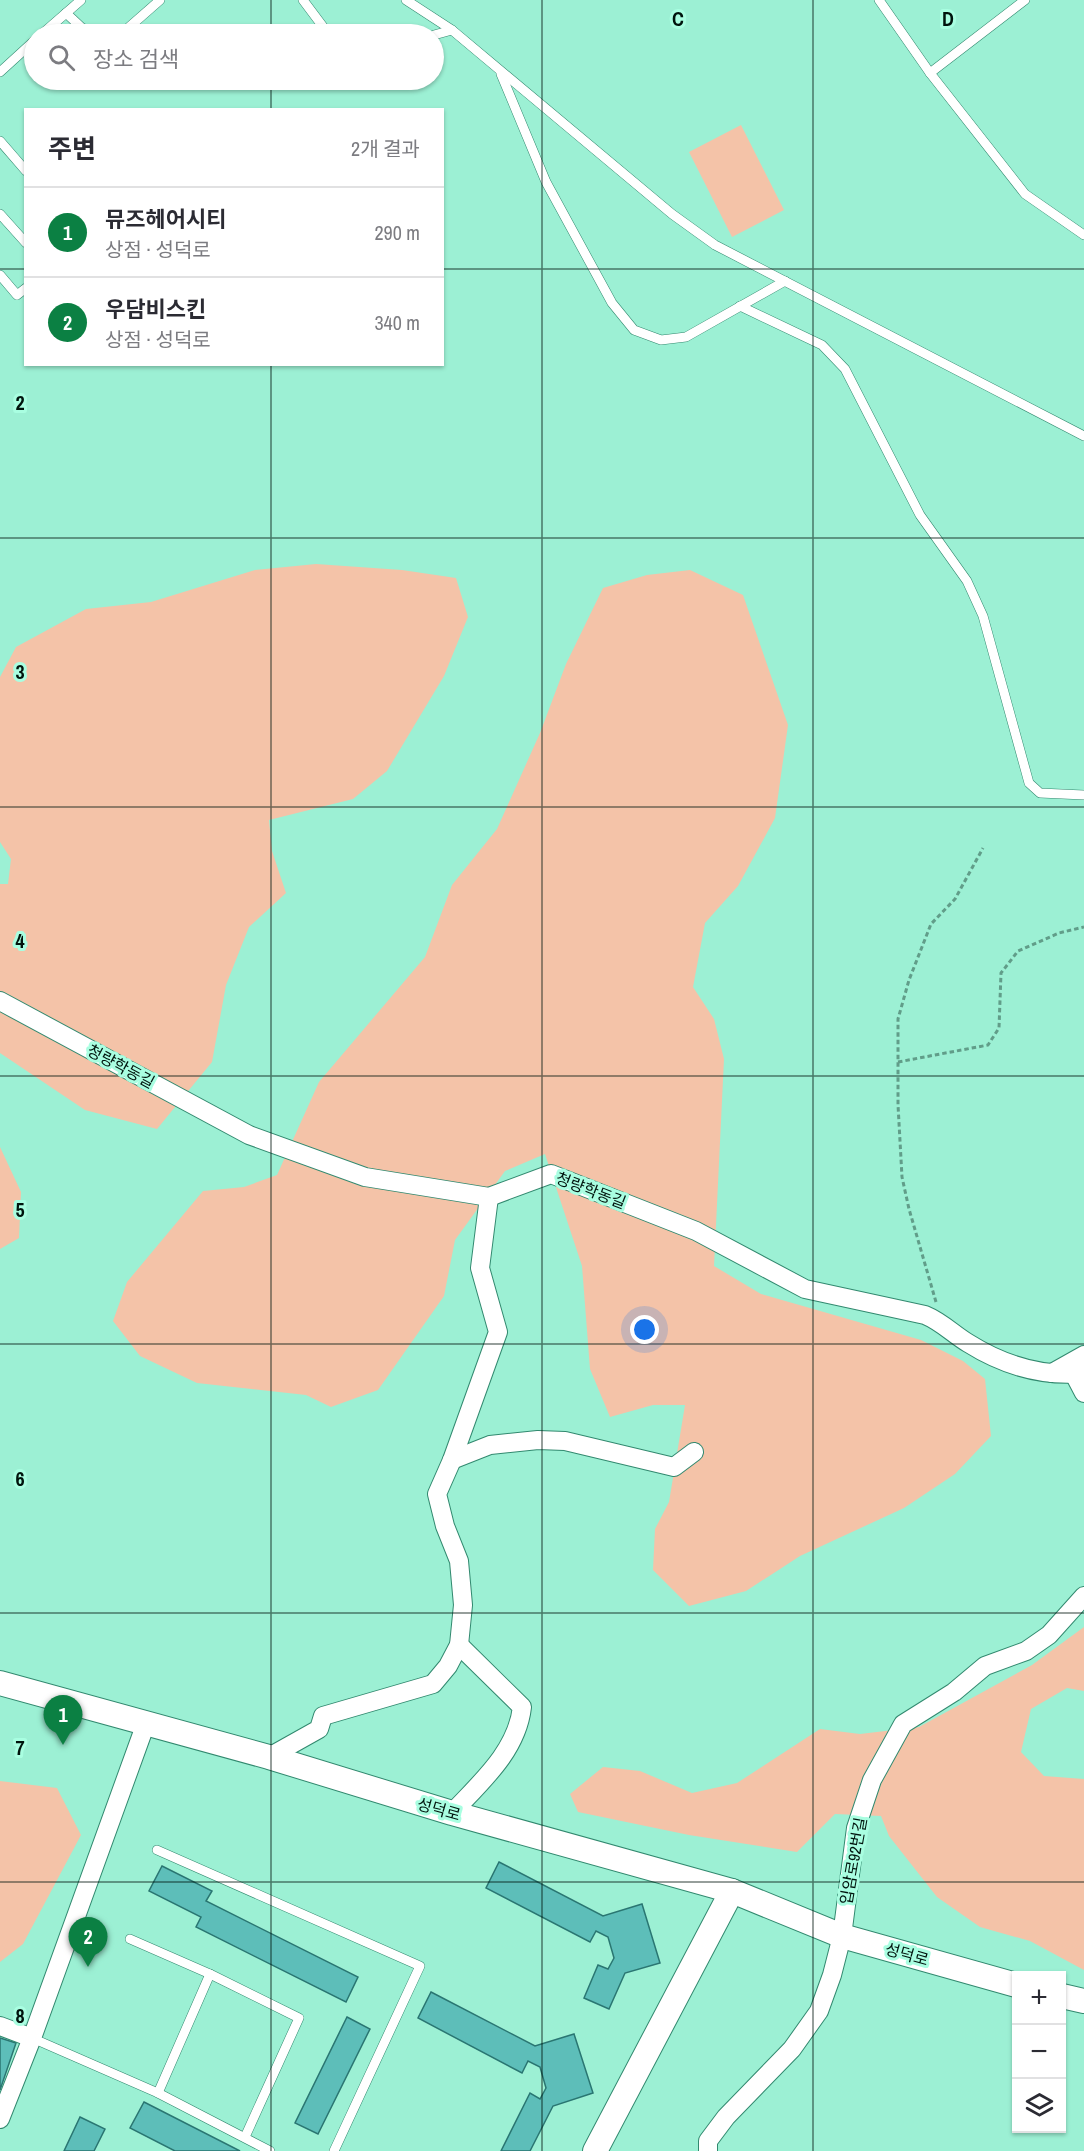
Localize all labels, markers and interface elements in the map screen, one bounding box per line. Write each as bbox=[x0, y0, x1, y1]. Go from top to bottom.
text: C bbox=[672, 5, 684, 32]
text: D bbox=[942, 5, 954, 32]
search box bbox=[24, 24, 444, 90]
icon: search bbox=[45, 41, 78, 74]
text: 장소 검색 bbox=[93, 44, 179, 74]
text: 주변 bbox=[48, 131, 96, 166]
text: 2개 결과 bbox=[351, 135, 420, 162]
text: 뮤즈헤어시티 bbox=[105, 204, 226, 234]
text: 1 bbox=[63, 219, 72, 246]
text: 290 m bbox=[374, 219, 420, 246]
text: 상점 · 성덕로 bbox=[105, 236, 211, 263]
text: 우담비스킨 bbox=[105, 294, 206, 324]
text: 2 bbox=[63, 309, 72, 336]
text: 340 m bbox=[374, 309, 420, 336]
text: 상점 · 성덕로 bbox=[105, 326, 211, 353]
text: 2 bbox=[15, 389, 25, 416]
text: 3 bbox=[15, 658, 25, 685]
text: 4 bbox=[15, 927, 25, 954]
street label: 청량학동길 bbox=[83, 1039, 159, 1093]
street label: 청량학동길 bbox=[553, 1167, 629, 1213]
text: 5 bbox=[15, 1196, 25, 1223]
your location bbox=[630, 1315, 659, 1344]
text: 6 bbox=[15, 1465, 25, 1492]
pin: 1 bbox=[44, 1696, 82, 1745]
text: 7 bbox=[15, 1734, 25, 1761]
street label: 성덕로 bbox=[415, 1792, 464, 1826]
street label: 입암로92번길 bbox=[835, 1816, 871, 1906]
pin: 2 bbox=[68, 1918, 107, 1967]
street label: 성덕로 bbox=[883, 1937, 932, 1971]
map controls bbox=[1012, 1971, 1066, 2133]
button: + bbox=[1012, 1971, 1066, 2025]
text: 8 bbox=[15, 2002, 25, 2029]
button: − bbox=[1012, 2025, 1066, 2079]
button: layers bbox=[1012, 2079, 1066, 2133]

